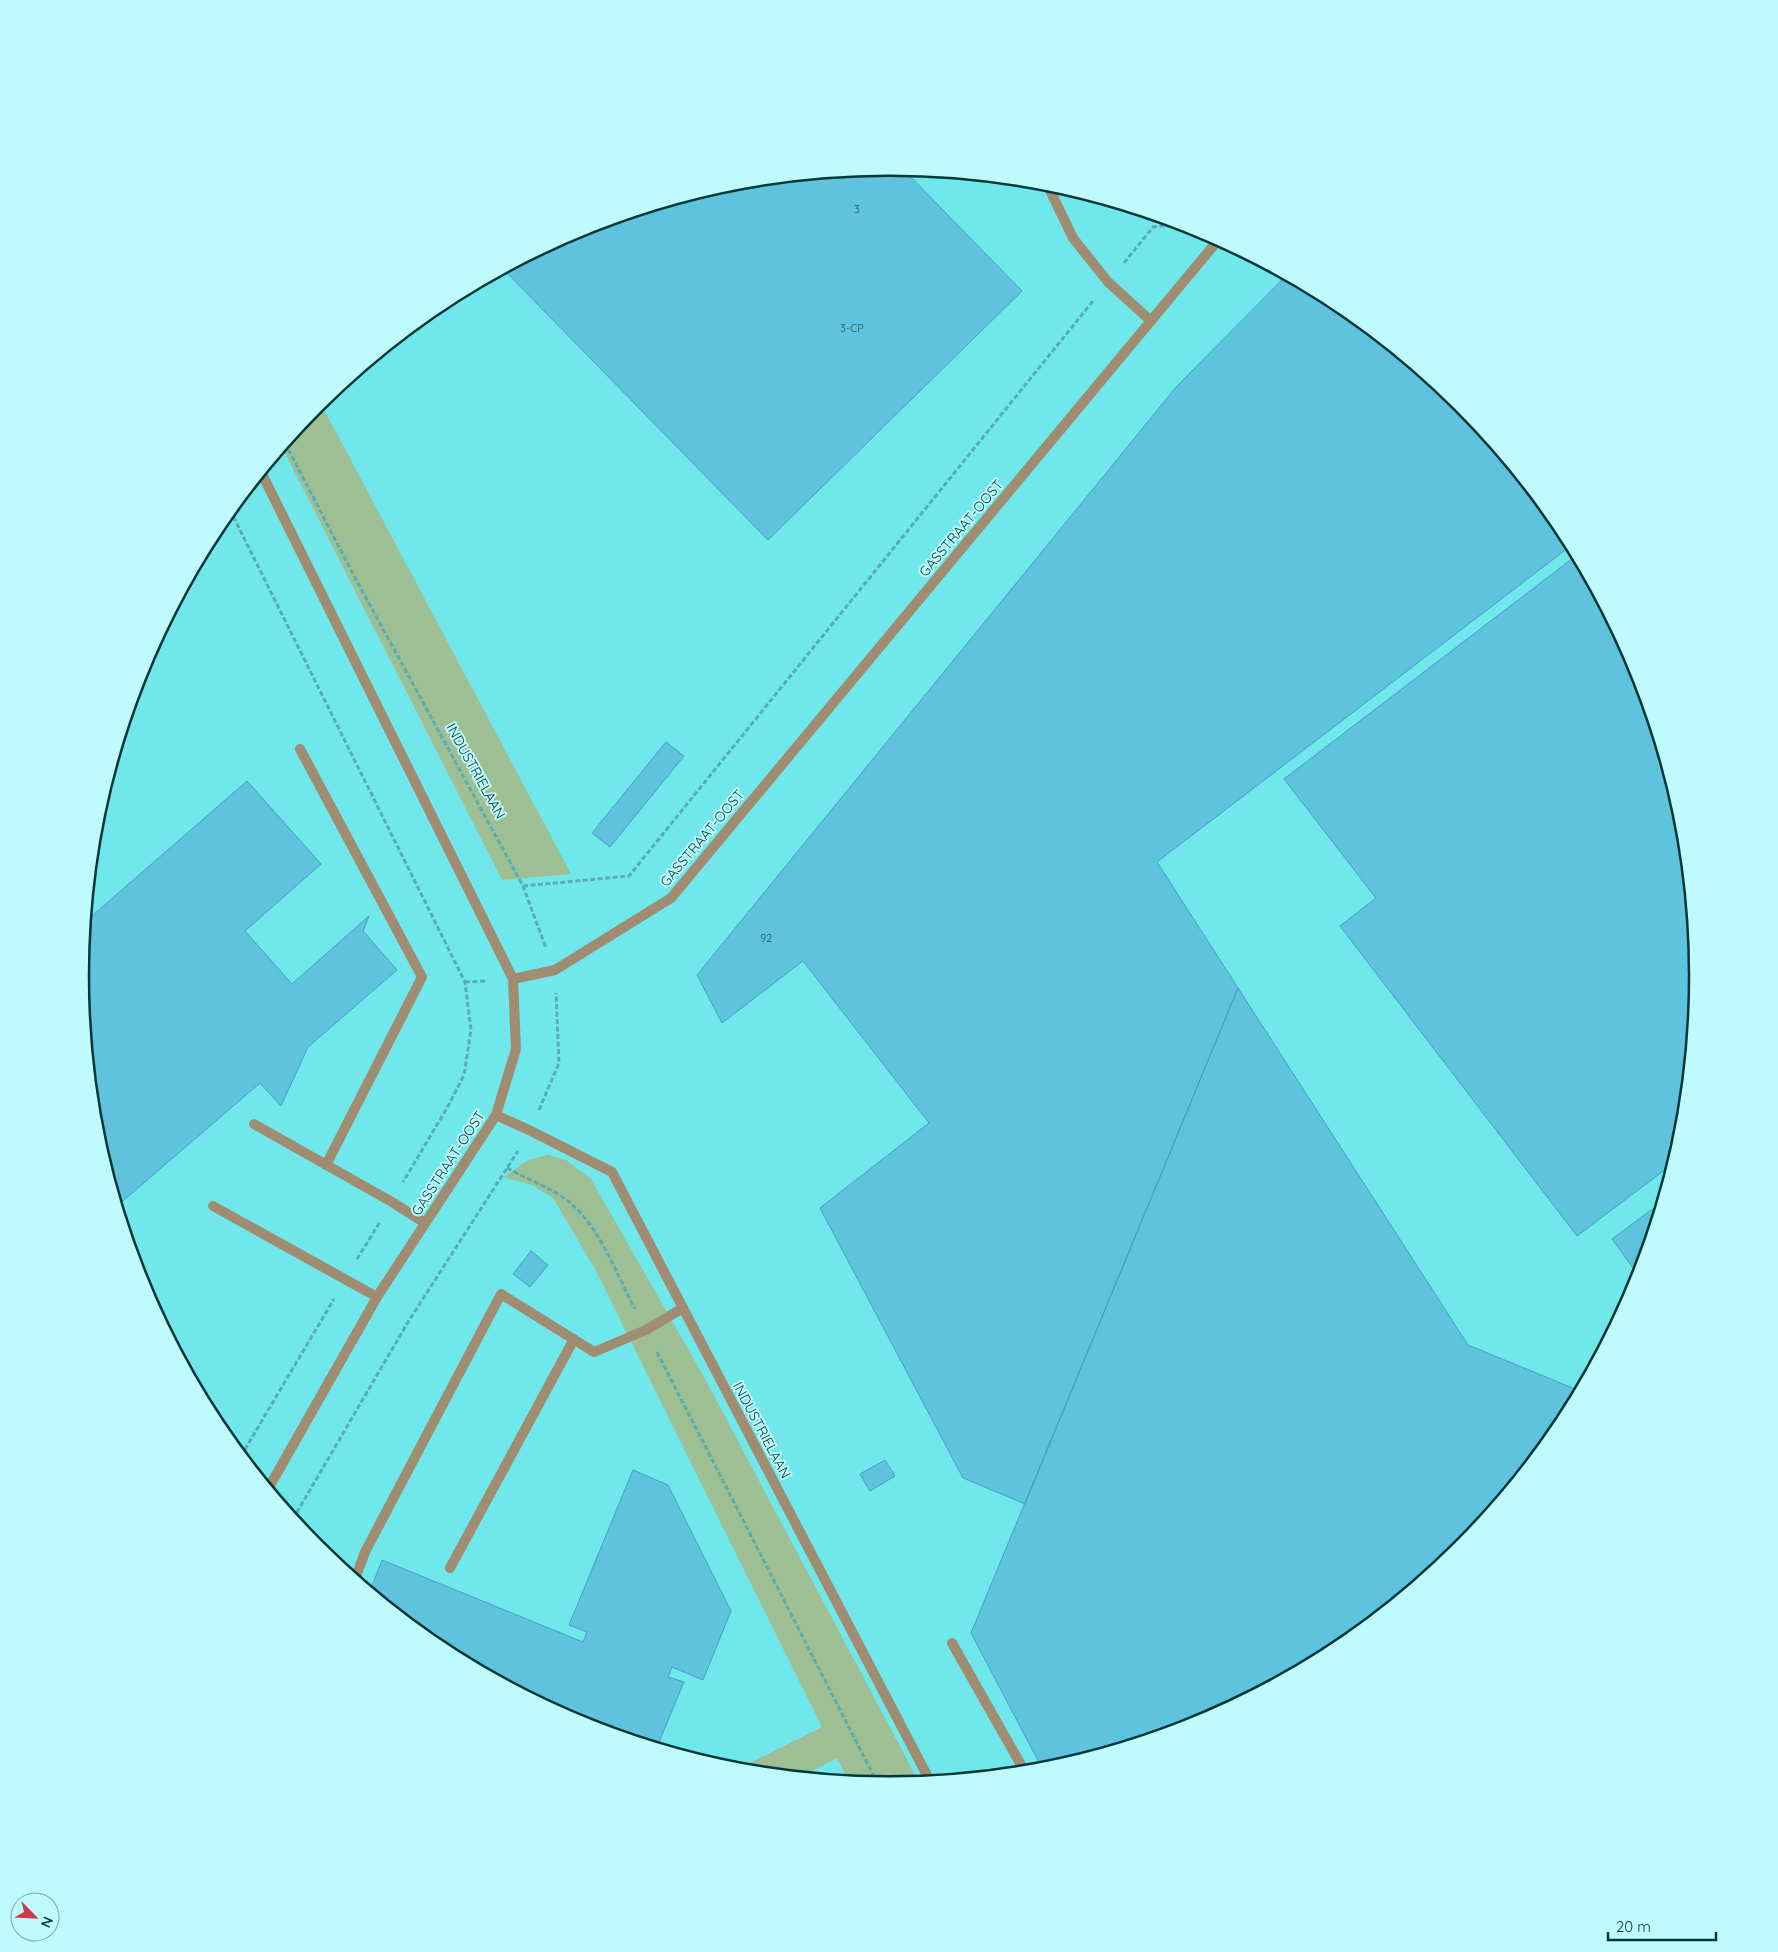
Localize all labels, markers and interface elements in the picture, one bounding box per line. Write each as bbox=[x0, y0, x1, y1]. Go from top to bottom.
house number: 3 bbox=[854, 202, 860, 216]
house number: 3-CP bbox=[840, 321, 864, 335]
street label: GASSTRAAT-OOST bbox=[915, 476, 1007, 580]
street label: INDUSTRIELAAN bbox=[442, 720, 510, 822]
street label: GASSTRAAT-OOST bbox=[656, 786, 748, 890]
house number: 92 bbox=[760, 931, 772, 945]
street label: GASSTRAAT-OOST bbox=[407, 1107, 489, 1219]
street label: INDUSTRIELAAN bbox=[729, 1379, 795, 1481]
north arrow bbox=[10, 1892, 60, 1942]
scale bar bbox=[1608, 1910, 1716, 1942]
text: N bbox=[37, 1914, 57, 1931]
text: 20 m bbox=[1616, 1917, 1651, 1936]

